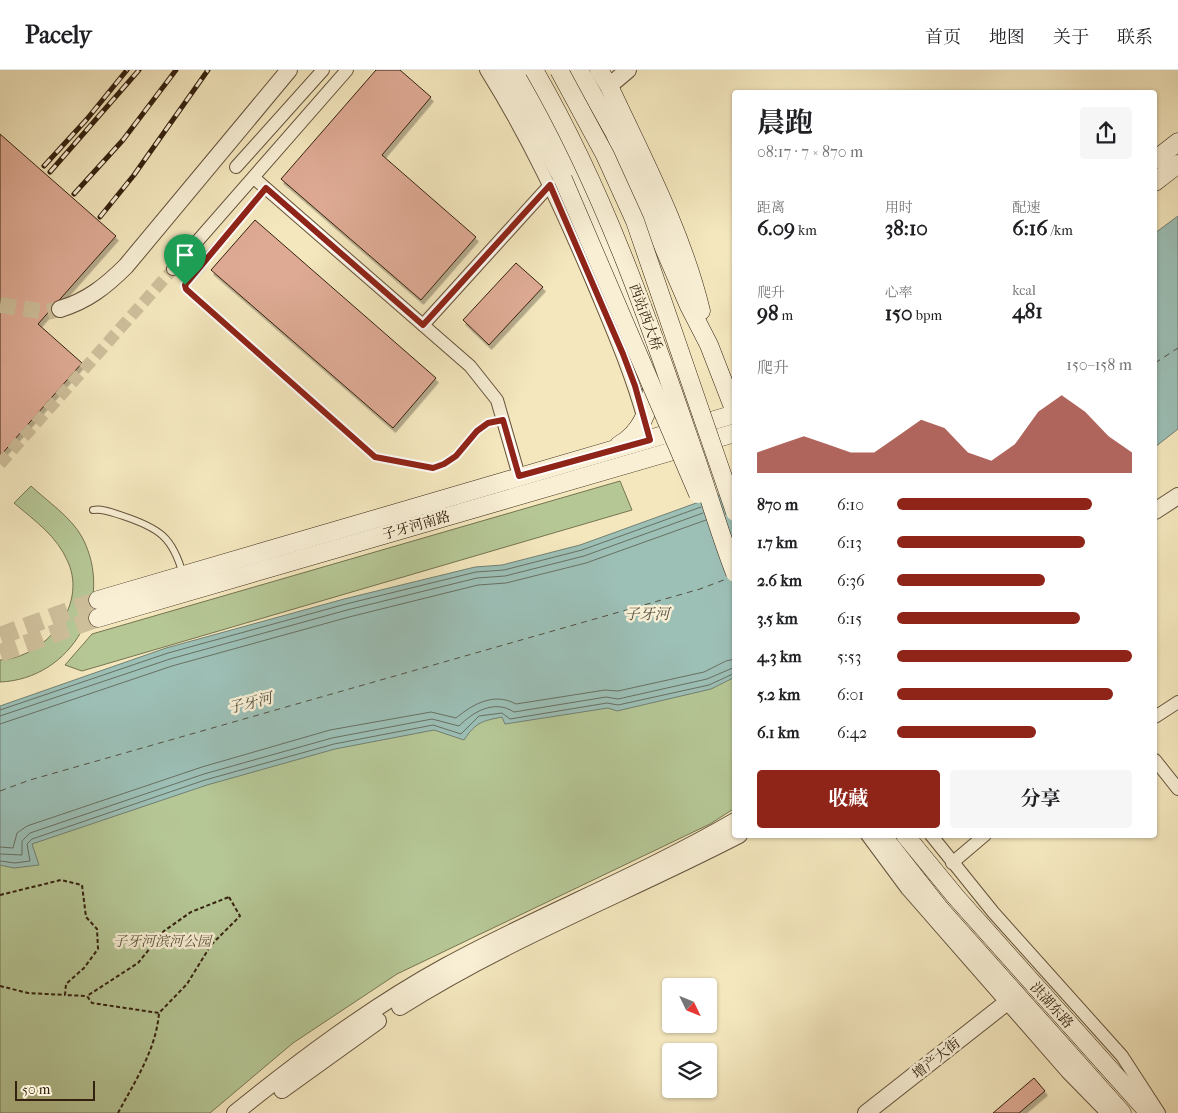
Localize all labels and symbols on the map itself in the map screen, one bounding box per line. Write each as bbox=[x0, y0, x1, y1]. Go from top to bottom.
pin bbox=[164, 234, 206, 285]
street label: 西站西大桥 bbox=[626, 281, 665, 353]
street label: 子牙河南路 bbox=[380, 508, 452, 543]
water label: 子牙河 bbox=[624, 605, 672, 623]
water label: 子牙河 bbox=[226, 688, 277, 717]
park label: 子牙河滨河公园 bbox=[113, 933, 213, 950]
north arrow bbox=[662, 978, 718, 1032]
street label: 洪湖东路 bbox=[1027, 979, 1077, 1032]
street label: 增产大街 bbox=[909, 1034, 964, 1082]
scale bar bbox=[15, 1078, 95, 1101]

